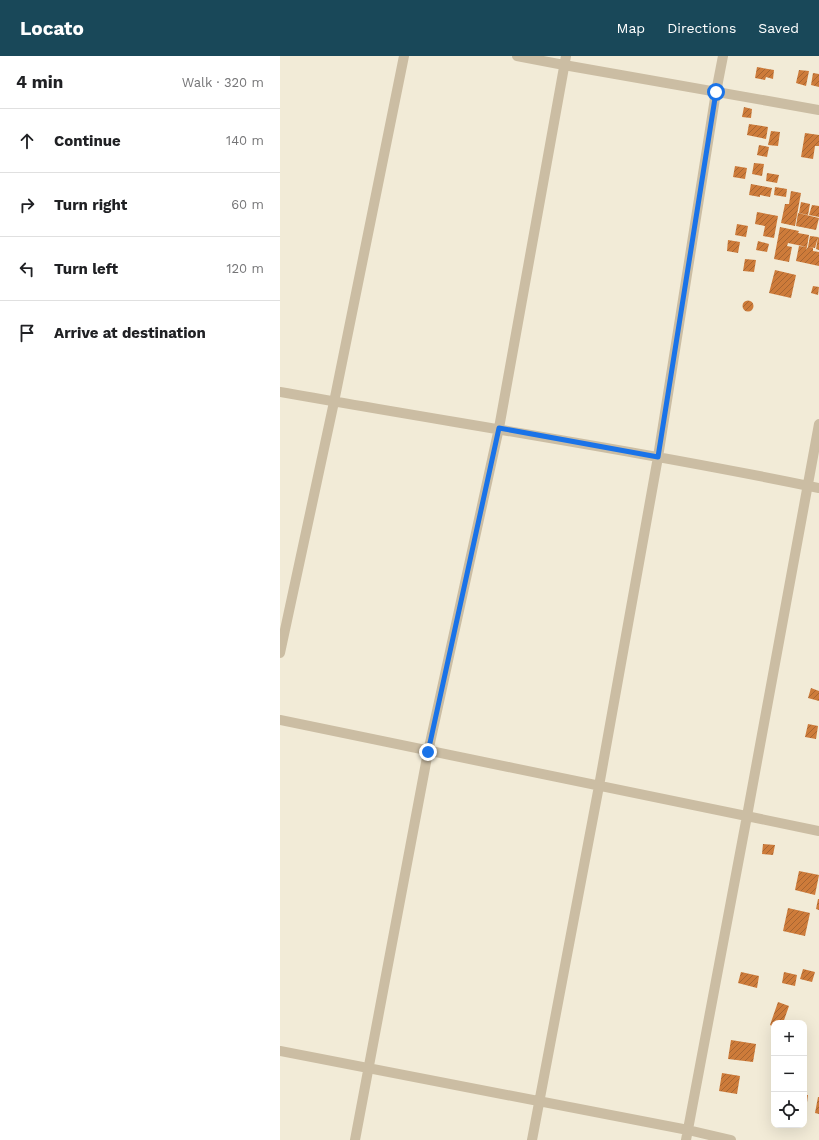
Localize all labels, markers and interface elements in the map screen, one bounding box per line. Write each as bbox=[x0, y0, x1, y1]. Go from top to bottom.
text: Locato bbox=[20, 17, 84, 40]
text: Map bbox=[617, 20, 645, 36]
text: Directions bbox=[667, 20, 736, 36]
text: Saved bbox=[758, 20, 799, 36]
text: 4 min bbox=[16, 72, 63, 92]
text: Walk · 320 m bbox=[182, 75, 264, 90]
route start bbox=[707, 83, 725, 101]
icon: ahead bbox=[16, 130, 38, 152]
text: Continue bbox=[54, 132, 121, 150]
text: 140 m bbox=[226, 133, 264, 148]
icon: right bbox=[16, 194, 38, 216]
text: Turn right bbox=[54, 196, 127, 214]
text: 60 m bbox=[231, 197, 264, 212]
icon: left bbox=[16, 258, 38, 280]
text: Turn left bbox=[54, 260, 118, 278]
text: 120 m bbox=[226, 261, 264, 276]
icon: arrive bbox=[16, 322, 38, 344]
text: Arrive at destination bbox=[54, 324, 206, 342]
route end bbox=[419, 743, 437, 761]
map controls bbox=[771, 1020, 807, 1128]
button: + bbox=[771, 1020, 807, 1056]
button: − bbox=[771, 1056, 807, 1092]
button: locate bbox=[771, 1092, 807, 1128]

